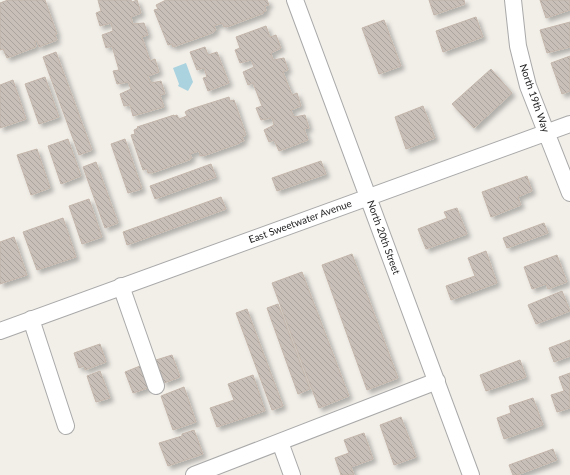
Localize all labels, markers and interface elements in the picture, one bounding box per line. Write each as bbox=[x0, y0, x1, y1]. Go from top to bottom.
street label: North 19th Way bbox=[518, 62, 553, 135]
street label: East Sweetwater Avenue bbox=[247, 197, 353, 245]
street label: North 20th Street bbox=[365, 198, 403, 276]

